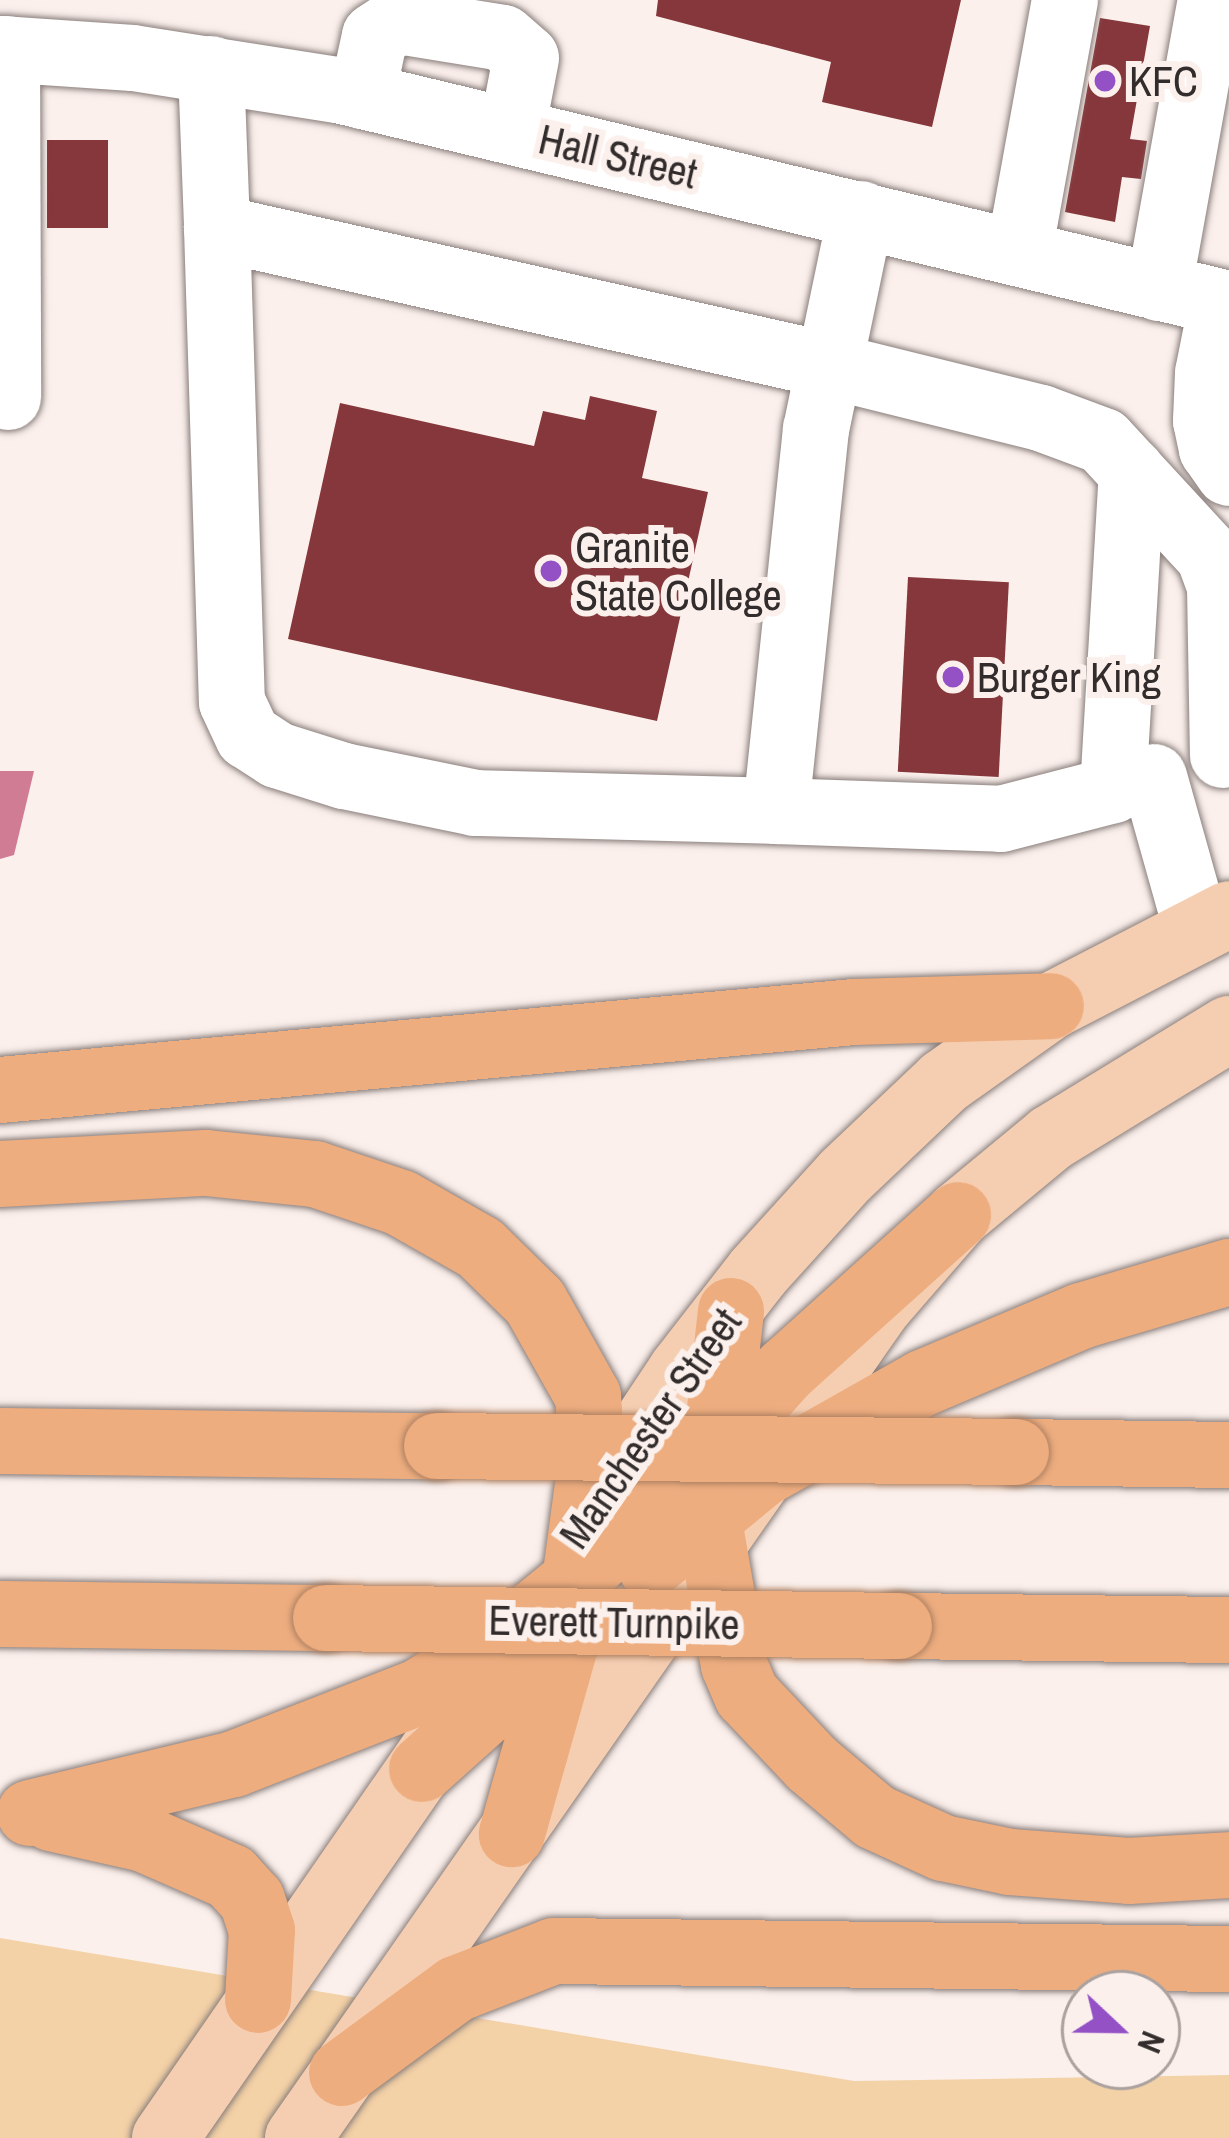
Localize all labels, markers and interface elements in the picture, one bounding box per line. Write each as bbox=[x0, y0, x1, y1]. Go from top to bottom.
place label: KFC bbox=[1129, 56, 1198, 106]
marker: KFC bbox=[1092, 68, 1118, 94]
street label: Hall Street bbox=[534, 113, 702, 199]
place label: Granite State College bbox=[575, 522, 782, 620]
marker: Granite State College bbox=[538, 558, 564, 584]
place label: Burger King bbox=[977, 652, 1161, 702]
marker: Burger King bbox=[940, 664, 966, 690]
street label: Manchester Street bbox=[549, 1298, 751, 1558]
street label: Everett Turnpike bbox=[488, 1595, 740, 1649]
north arrow bbox=[1061, 1970, 1181, 2090]
text: N bbox=[1128, 2025, 1176, 2060]

